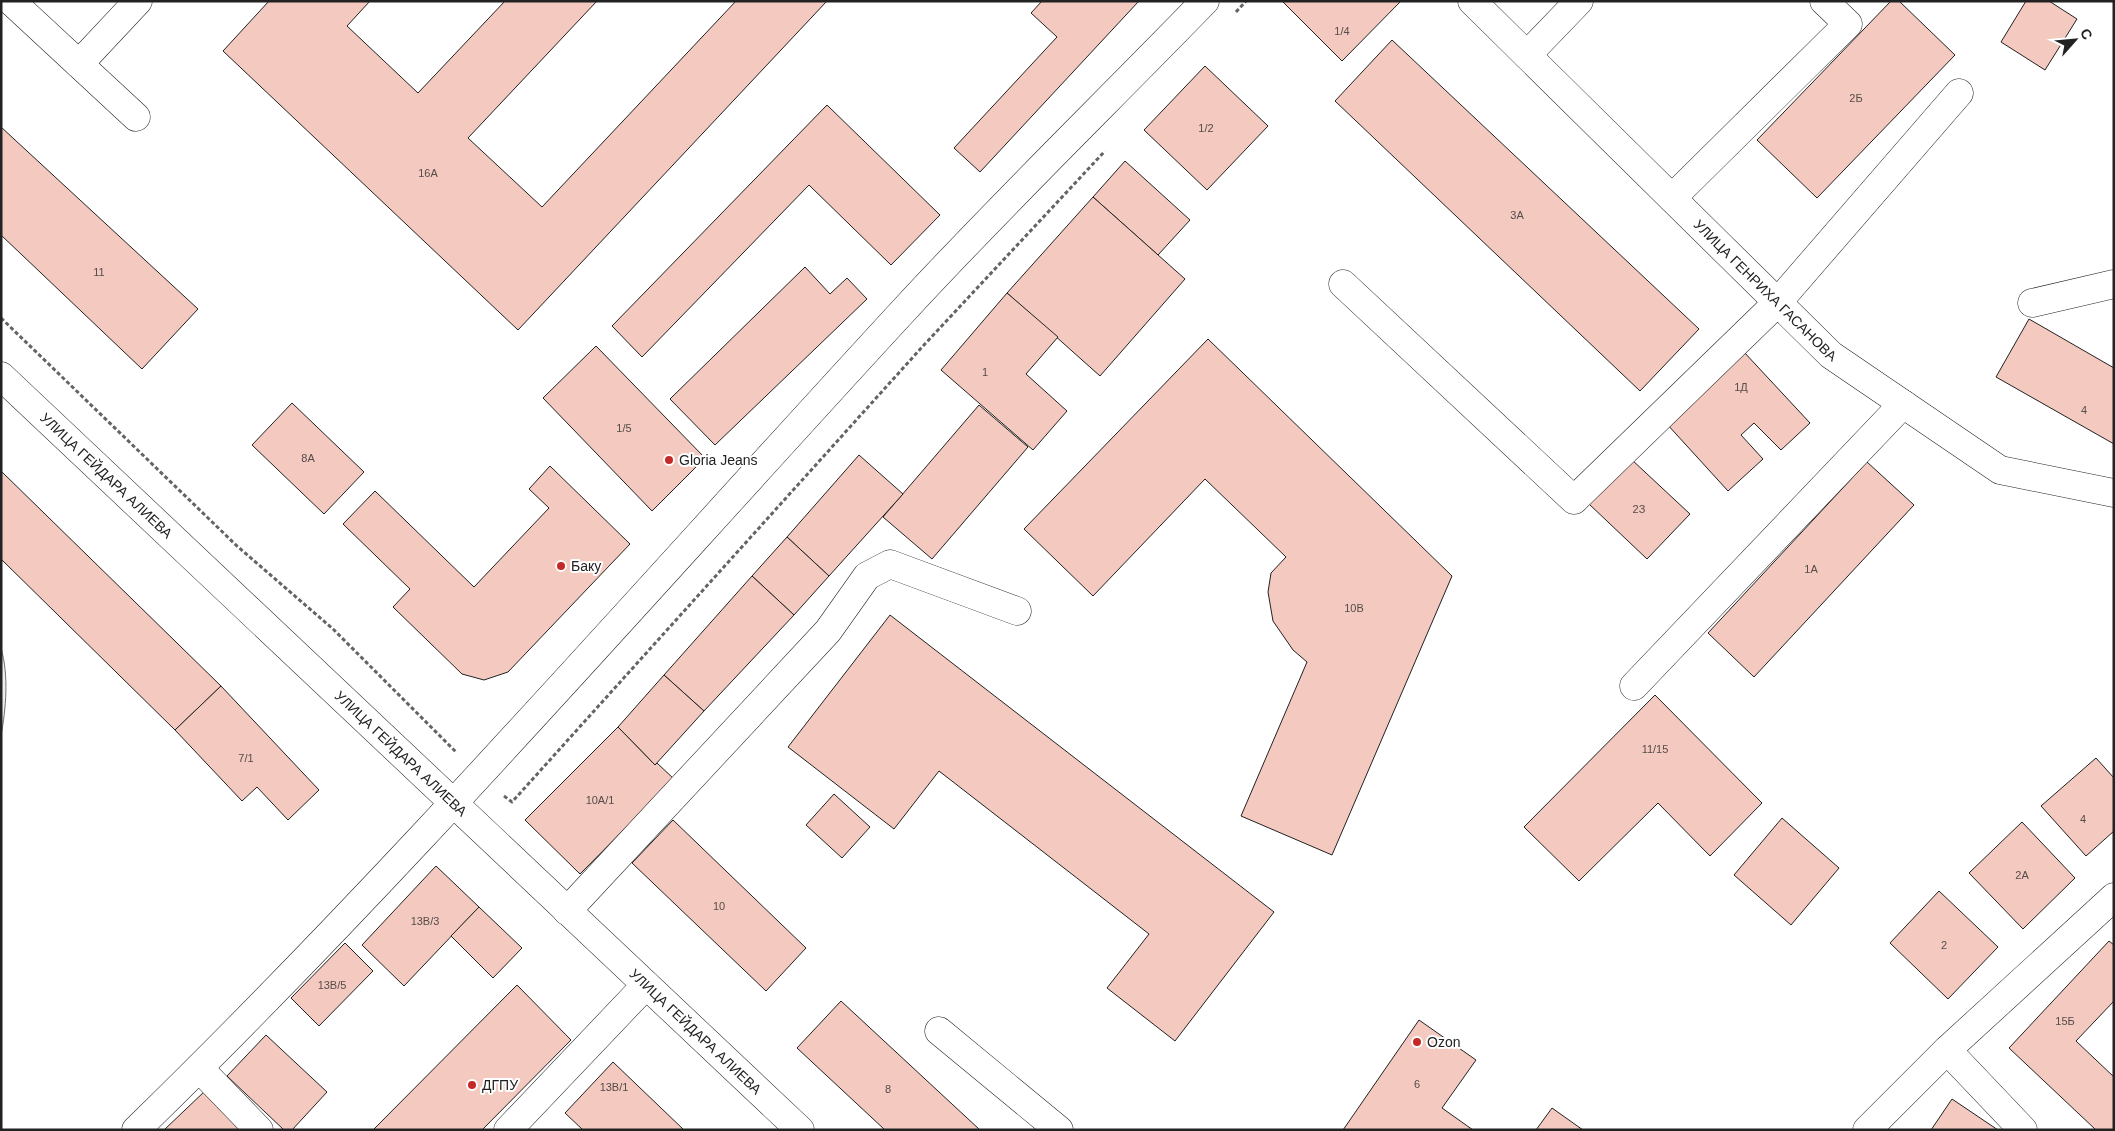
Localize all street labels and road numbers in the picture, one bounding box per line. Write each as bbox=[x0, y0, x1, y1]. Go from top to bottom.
street label: УЛИЦА ГЕНРИХА ГАСАНОВА bbox=[1691, 216, 1840, 365]
street label: УЛИЦА ГЕЙДАРА АЛИЕВА bbox=[37, 410, 176, 542]
street label: УЛИЦА ГЕЙДАРА АЛИЕВА bbox=[332, 688, 471, 820]
street label: УЛИЦА ГЕЙДАРА АЛИЕВА bbox=[626, 965, 765, 1098]

